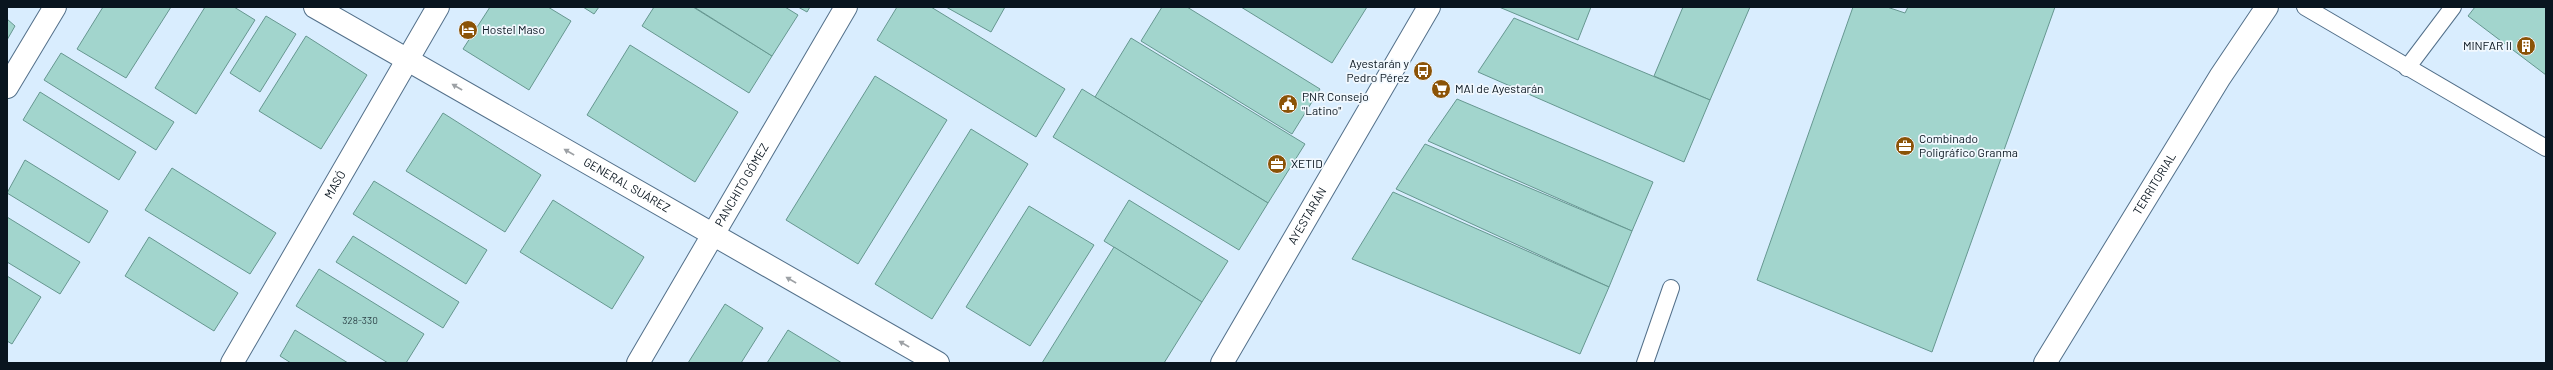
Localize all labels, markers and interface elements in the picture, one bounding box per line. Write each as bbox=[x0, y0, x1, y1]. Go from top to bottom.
hotel icon: Hostel Maso bbox=[457, 19, 479, 41]
place label: Hostel Maso bbox=[482, 22, 545, 36]
building icon: MINFAR II bbox=[2515, 35, 2537, 57]
place label: MINFAR II bbox=[2463, 38, 2512, 52]
place label: Ayestarán y Pedro Pérez bbox=[1347, 56, 1409, 84]
bus stop icon: Ayestarán y Pedro Pérez bbox=[1412, 60, 1434, 82]
supermarket icon: MAI de Ayestarán bbox=[1430, 78, 1452, 100]
place label: MAI de Ayestarán bbox=[1455, 81, 1543, 95]
one-way arrow bbox=[451, 83, 463, 90]
place label: PNR Consejo "Latino" bbox=[1302, 89, 1369, 117]
public building icon: PNR Consejo "Latino" bbox=[1277, 93, 1299, 115]
place label: Combinado Poligráfico Granma bbox=[1919, 131, 2018, 159]
office icon: Combinado Poligráfico Granma bbox=[1894, 135, 1916, 157]
street label: PANCHITO GÓMEZ bbox=[711, 141, 771, 229]
one-way arrow bbox=[563, 149, 575, 156]
street label: TERRITORIAL bbox=[2129, 150, 2178, 217]
office icon: XETID bbox=[1266, 153, 1288, 175]
street label: GENERAL SUÁREZ bbox=[581, 154, 673, 214]
place label: XETID bbox=[1291, 156, 1323, 170]
street label: MASÓ bbox=[321, 168, 348, 201]
street label: AYESTARÁN bbox=[1285, 184, 1329, 247]
one-way arrow bbox=[785, 276, 797, 283]
house number: 328-330 bbox=[342, 314, 378, 326]
one-way arrow bbox=[898, 340, 910, 347]

